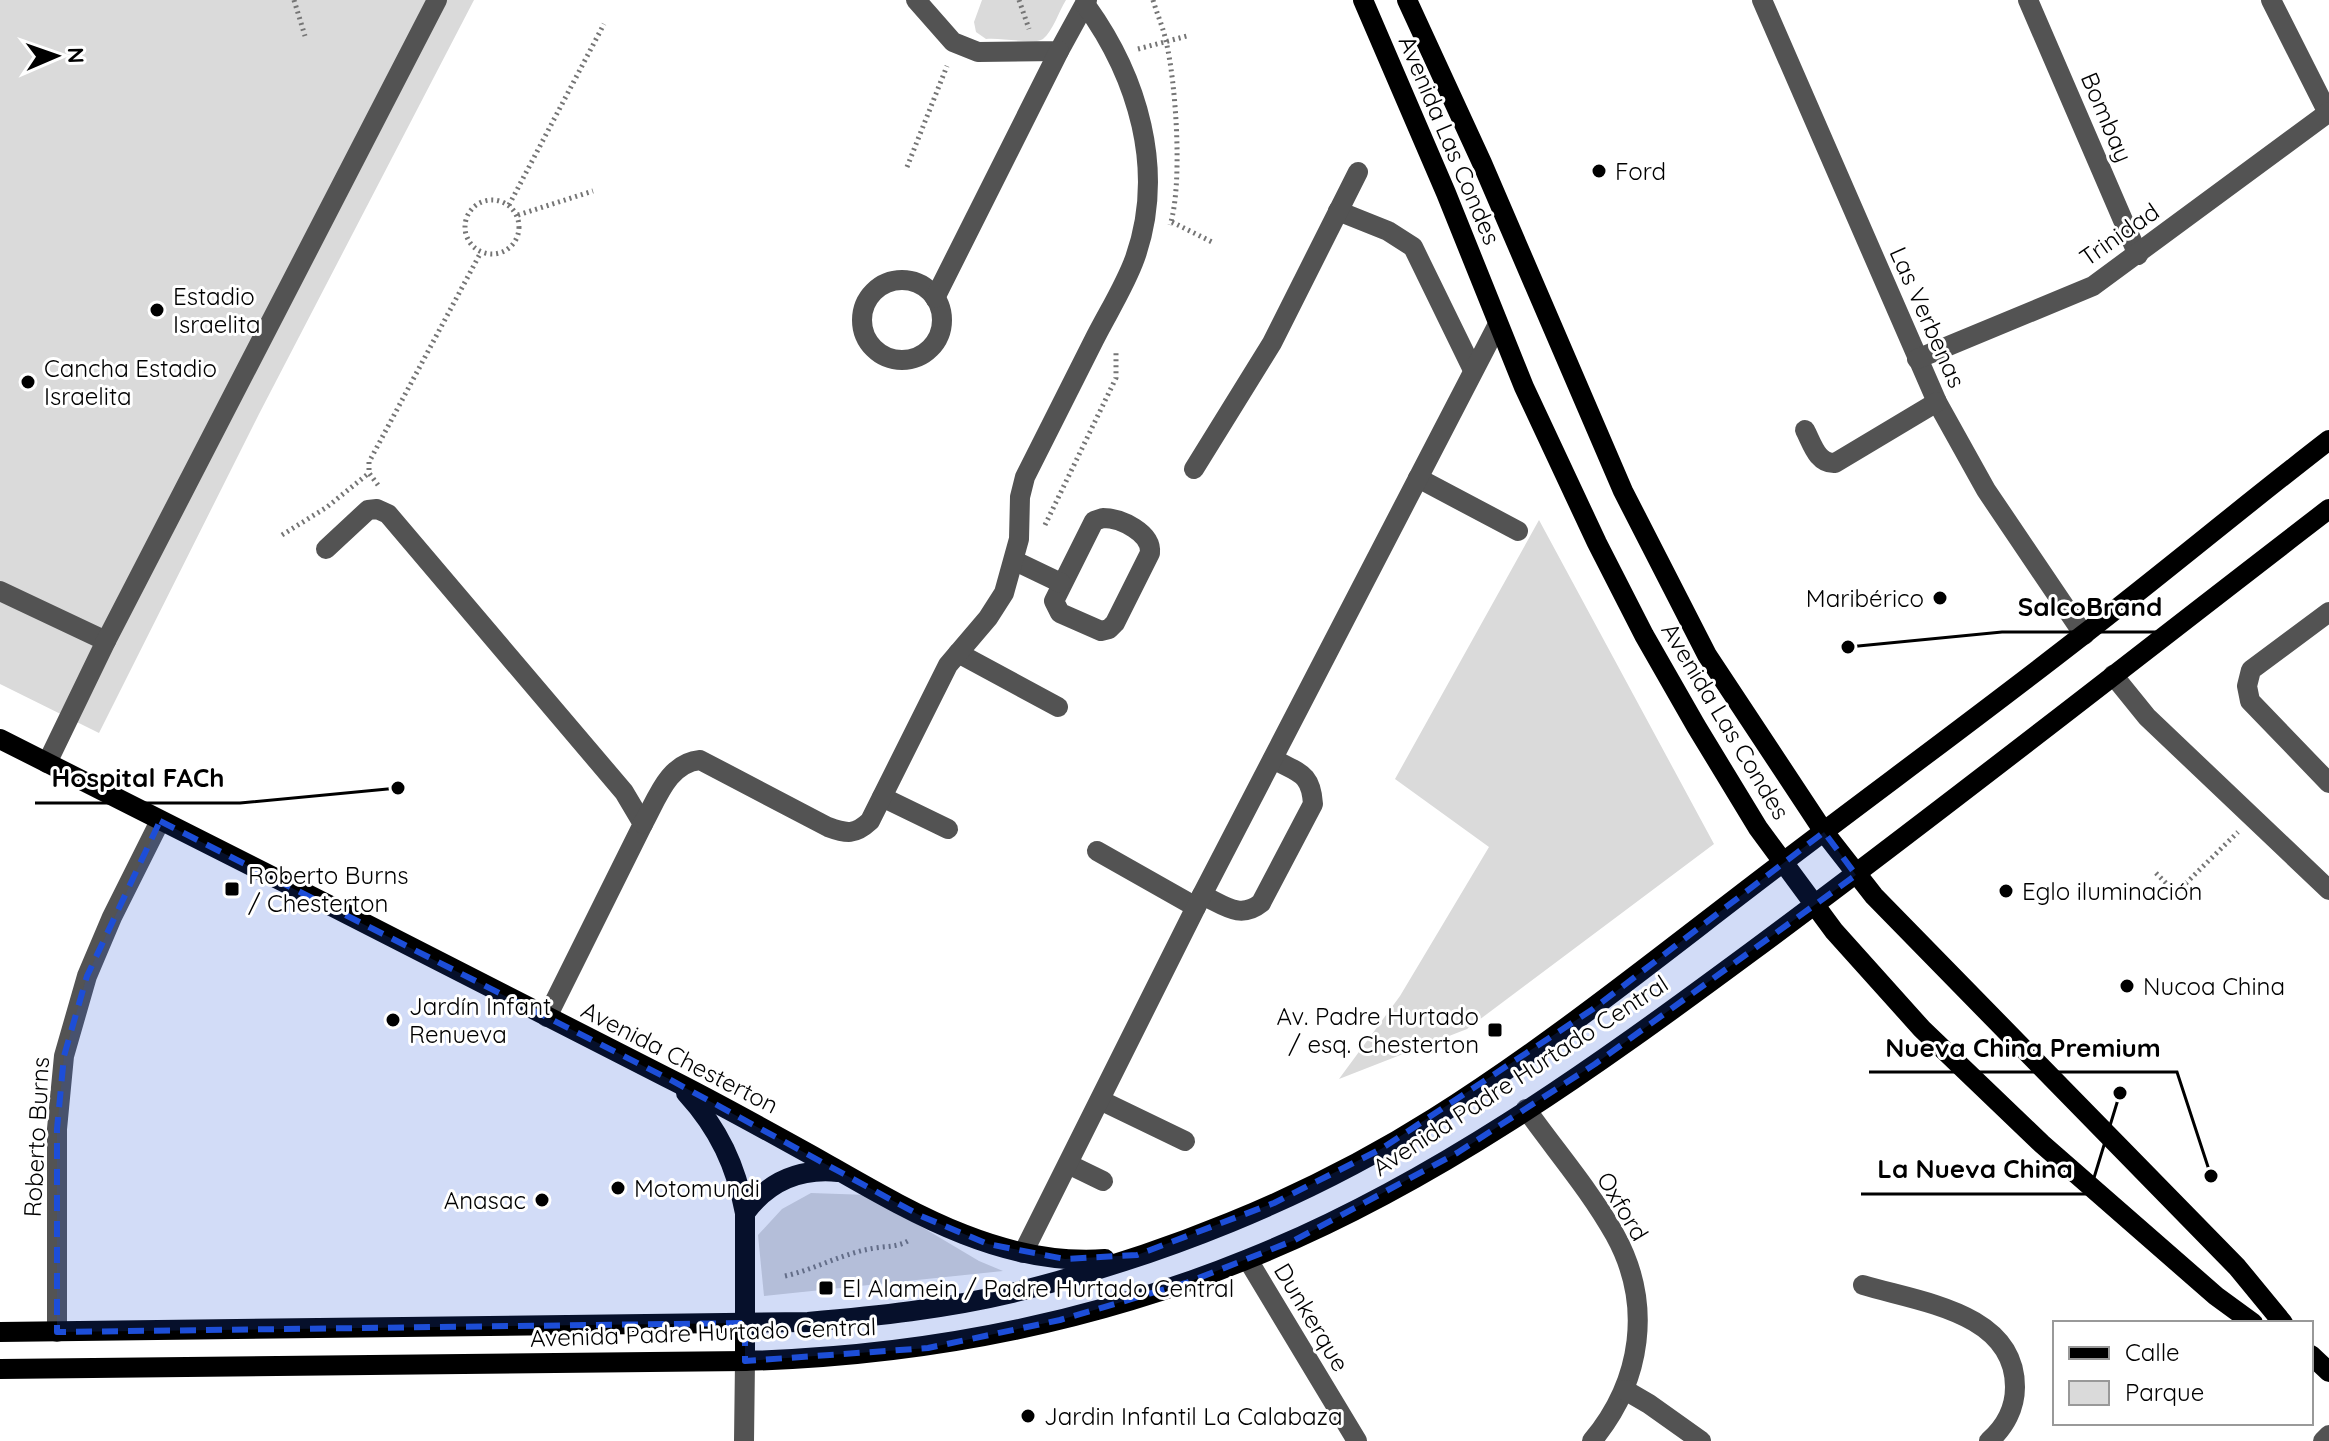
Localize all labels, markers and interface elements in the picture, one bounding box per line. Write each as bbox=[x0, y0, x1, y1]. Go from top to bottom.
north arrow bbox=[16, 16, 96, 96]
street label: Avenida Las Condes bbox=[1392, 31, 1508, 249]
text: N bbox=[62, 47, 90, 64]
street label: Bombay bbox=[2075, 68, 2139, 166]
place label: Ford bbox=[1615, 156, 1666, 186]
marker: Ford bbox=[1590, 162, 1608, 180]
street label: Trinidad bbox=[2074, 196, 2164, 272]
street label: Las Verbenas bbox=[1884, 242, 1972, 392]
place label: Estadio Israelita bbox=[173, 281, 261, 339]
marker: Estadio Israelita bbox=[148, 301, 166, 319]
place label: Cancha Estadio Israelita bbox=[44, 353, 217, 411]
marker: Cancha Estadio Israelita bbox=[19, 373, 37, 391]
callout: SalcoBrand bbox=[2002, 582, 2178, 632]
place label: Maribérico bbox=[1806, 583, 1924, 613]
marker: Maribérico bbox=[1931, 589, 1949, 607]
text: SalcoBrand bbox=[2018, 590, 2162, 623]
street label: Avenida Las Condes bbox=[1655, 617, 1797, 825]
callout: Hospital FACh bbox=[35, 753, 240, 803]
text: Hospital FACh bbox=[52, 761, 224, 794]
place label: Roberto Burns / Chesterton bbox=[248, 860, 409, 918]
place label: Eglo iluminación bbox=[2022, 876, 2202, 906]
marker: Roberto Burns / Chesterton bbox=[223, 880, 241, 898]
marker: Eglo iluminación bbox=[1997, 882, 2015, 900]
street label: Avenida Padre Hurtado Central bbox=[1367, 968, 1673, 1182]
place label: Nucoa China bbox=[2143, 971, 2285, 1001]
marker: Nucoa China bbox=[2118, 977, 2136, 995]
place label: Jardín Infant Renueva bbox=[409, 991, 551, 1049]
street label: Avenida Chesterton bbox=[577, 994, 783, 1120]
place label: Av. Padre Hurtado / esq. Chesterton bbox=[1277, 1001, 1479, 1059]
marker: Jardín Infant Renueva bbox=[384, 1011, 402, 1029]
marker: Av. Padre Hurtado / esq. Chesterton bbox=[1486, 1021, 1504, 1039]
callout: Nueva China Premium bbox=[1869, 1022, 2177, 1072]
text: Nueva China Premium bbox=[1885, 1031, 2161, 1064]
street label: Roberto Burns bbox=[17, 1056, 55, 1218]
callout: La Nueva China bbox=[1861, 1144, 2089, 1194]
text: La Nueva China bbox=[1877, 1152, 2073, 1185]
street label: Oxford bbox=[1591, 1166, 1655, 1246]
place label: Motomundi bbox=[634, 1173, 760, 1203]
marker: Motomundi bbox=[609, 1179, 627, 1197]
place label: Anasac bbox=[444, 1185, 526, 1215]
marker: Anasac bbox=[533, 1191, 551, 1209]
street label: Dunkerque bbox=[1268, 1257, 1356, 1377]
place label: El Alamein / Padre Hurtado Central bbox=[842, 1273, 1234, 1303]
marker: El Alamein / Padre Hurtado Central bbox=[817, 1279, 835, 1297]
street label: Avenida Padre Hurtado Central bbox=[529, 1311, 877, 1353]
legend bbox=[2053, 1321, 2313, 1425]
text: Calle bbox=[2125, 1337, 2180, 1367]
text: Parque bbox=[2125, 1377, 2204, 1407]
place label: Jardin Infantil La Calabaza bbox=[1044, 1401, 1343, 1431]
marker: Jardin Infantil La Calabaza bbox=[1019, 1407, 1037, 1425]

